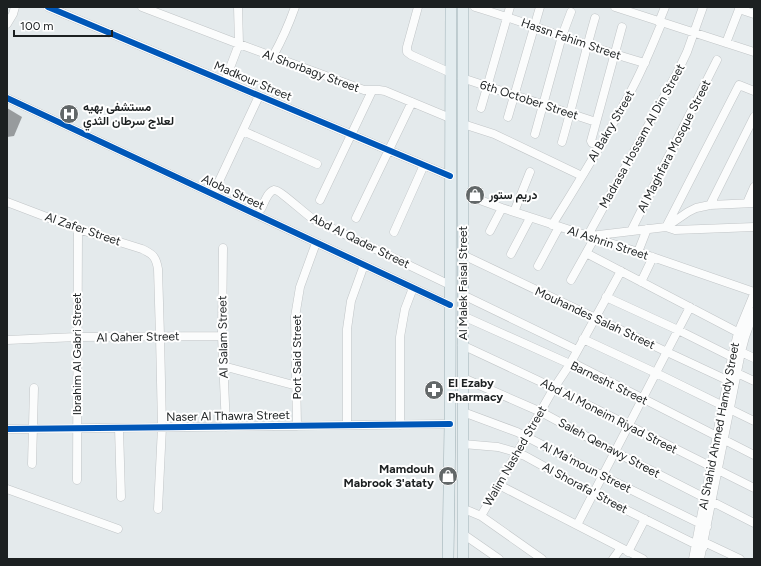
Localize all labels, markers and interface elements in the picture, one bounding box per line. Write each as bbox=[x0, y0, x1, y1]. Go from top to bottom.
scale bar bbox=[14, 12, 112, 38]
street label: Hassn Fahim Street bbox=[519, 15, 623, 63]
text: 100 m bbox=[20, 19, 54, 33]
street label: Al Shorbagy Street bbox=[261, 47, 362, 95]
street label: Madkour Street bbox=[212, 58, 294, 104]
street label: Madrasa Hossam Al Din Street bbox=[596, 61, 688, 211]
street label: Al Maghfara Mosque Street bbox=[634, 77, 714, 215]
street label: 6th October Street bbox=[478, 78, 580, 123]
street label: Al Bakry Street bbox=[585, 87, 637, 164]
place label: مستشفى بهيه لعلاج سرطان الثدي bbox=[83, 100, 174, 131]
hospital icon: مستشفى بهيه لعلاج سرطان الثدي bbox=[58, 103, 80, 125]
street label: Aloba Street bbox=[199, 171, 267, 213]
shop icon: دريم ستور bbox=[464, 184, 486, 206]
place label: دريم ستور bbox=[488, 188, 537, 203]
street label: Al Zafer Street bbox=[43, 210, 123, 249]
street label: Abd Al Qader Street bbox=[308, 211, 412, 271]
street label: Al Ashrin Street bbox=[566, 223, 651, 263]
street label: Al Malek Faisal Street bbox=[456, 225, 470, 340]
street label: Mouhandes Salah Street bbox=[533, 284, 658, 352]
street label: Ibrahim Al Gabri Street bbox=[70, 292, 84, 415]
street label: Al Salam Street bbox=[215, 295, 231, 378]
street label: Port Said Street bbox=[290, 314, 304, 400]
street label: Al Qaher Street bbox=[96, 329, 180, 345]
street label: Al Shahid Ahmed Hamdy Street bbox=[696, 341, 742, 511]
street label: Barnesht Street bbox=[568, 358, 650, 408]
street label: Abd Al Moneim Riyad Street bbox=[538, 375, 680, 457]
place label: El Ezaby Pharmacy bbox=[448, 376, 503, 404]
pharmacy icon: El Ezaby Pharmacy bbox=[423, 379, 445, 401]
street label: Walim Nashed Street bbox=[481, 403, 550, 509]
street label: Naser Al Thawra Street bbox=[166, 408, 290, 424]
street label: Saleh Qenawy Street bbox=[556, 415, 663, 481]
street label: Al Ma'moun Street bbox=[538, 438, 634, 496]
street label: Al Shorafa' Street bbox=[540, 460, 630, 517]
place label: Mamdouh Mabrook 3'ataty bbox=[344, 462, 434, 490]
shop icon: Mamdouh Mabrook 3'ataty bbox=[437, 465, 459, 487]

